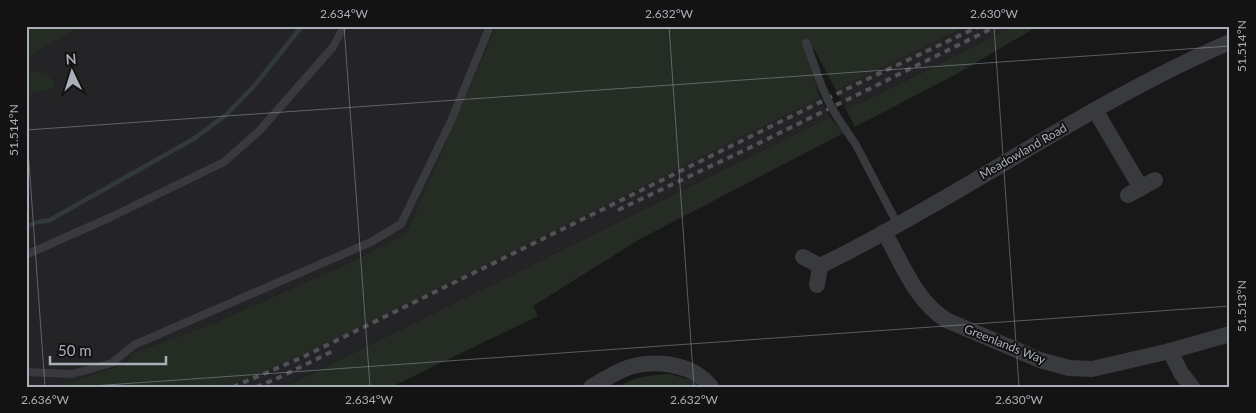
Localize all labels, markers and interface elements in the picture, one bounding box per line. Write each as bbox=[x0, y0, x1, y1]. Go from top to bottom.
text: 2.634°W bbox=[320, 6, 369, 21]
text: 2.632°W bbox=[645, 6, 694, 21]
text: 2.630°W bbox=[970, 6, 1019, 21]
text: 51.514°N bbox=[1234, 20, 1249, 72]
north arrow bbox=[48, 48, 98, 98]
text: N bbox=[65, 50, 77, 67]
text: 51.514°N bbox=[6, 104, 21, 156]
street label: Meadowland Road bbox=[977, 120, 1069, 182]
text: 51.513°N bbox=[1234, 280, 1249, 332]
street label: Greenlands Way bbox=[962, 321, 1049, 367]
scale bar bbox=[50, 333, 166, 365]
text: 50 m bbox=[58, 341, 92, 359]
text: 2.636°W bbox=[21, 392, 70, 407]
text: 2.634°W bbox=[345, 392, 394, 407]
text: 2.632°W bbox=[670, 392, 719, 407]
text: 2.630°W bbox=[995, 392, 1044, 407]

